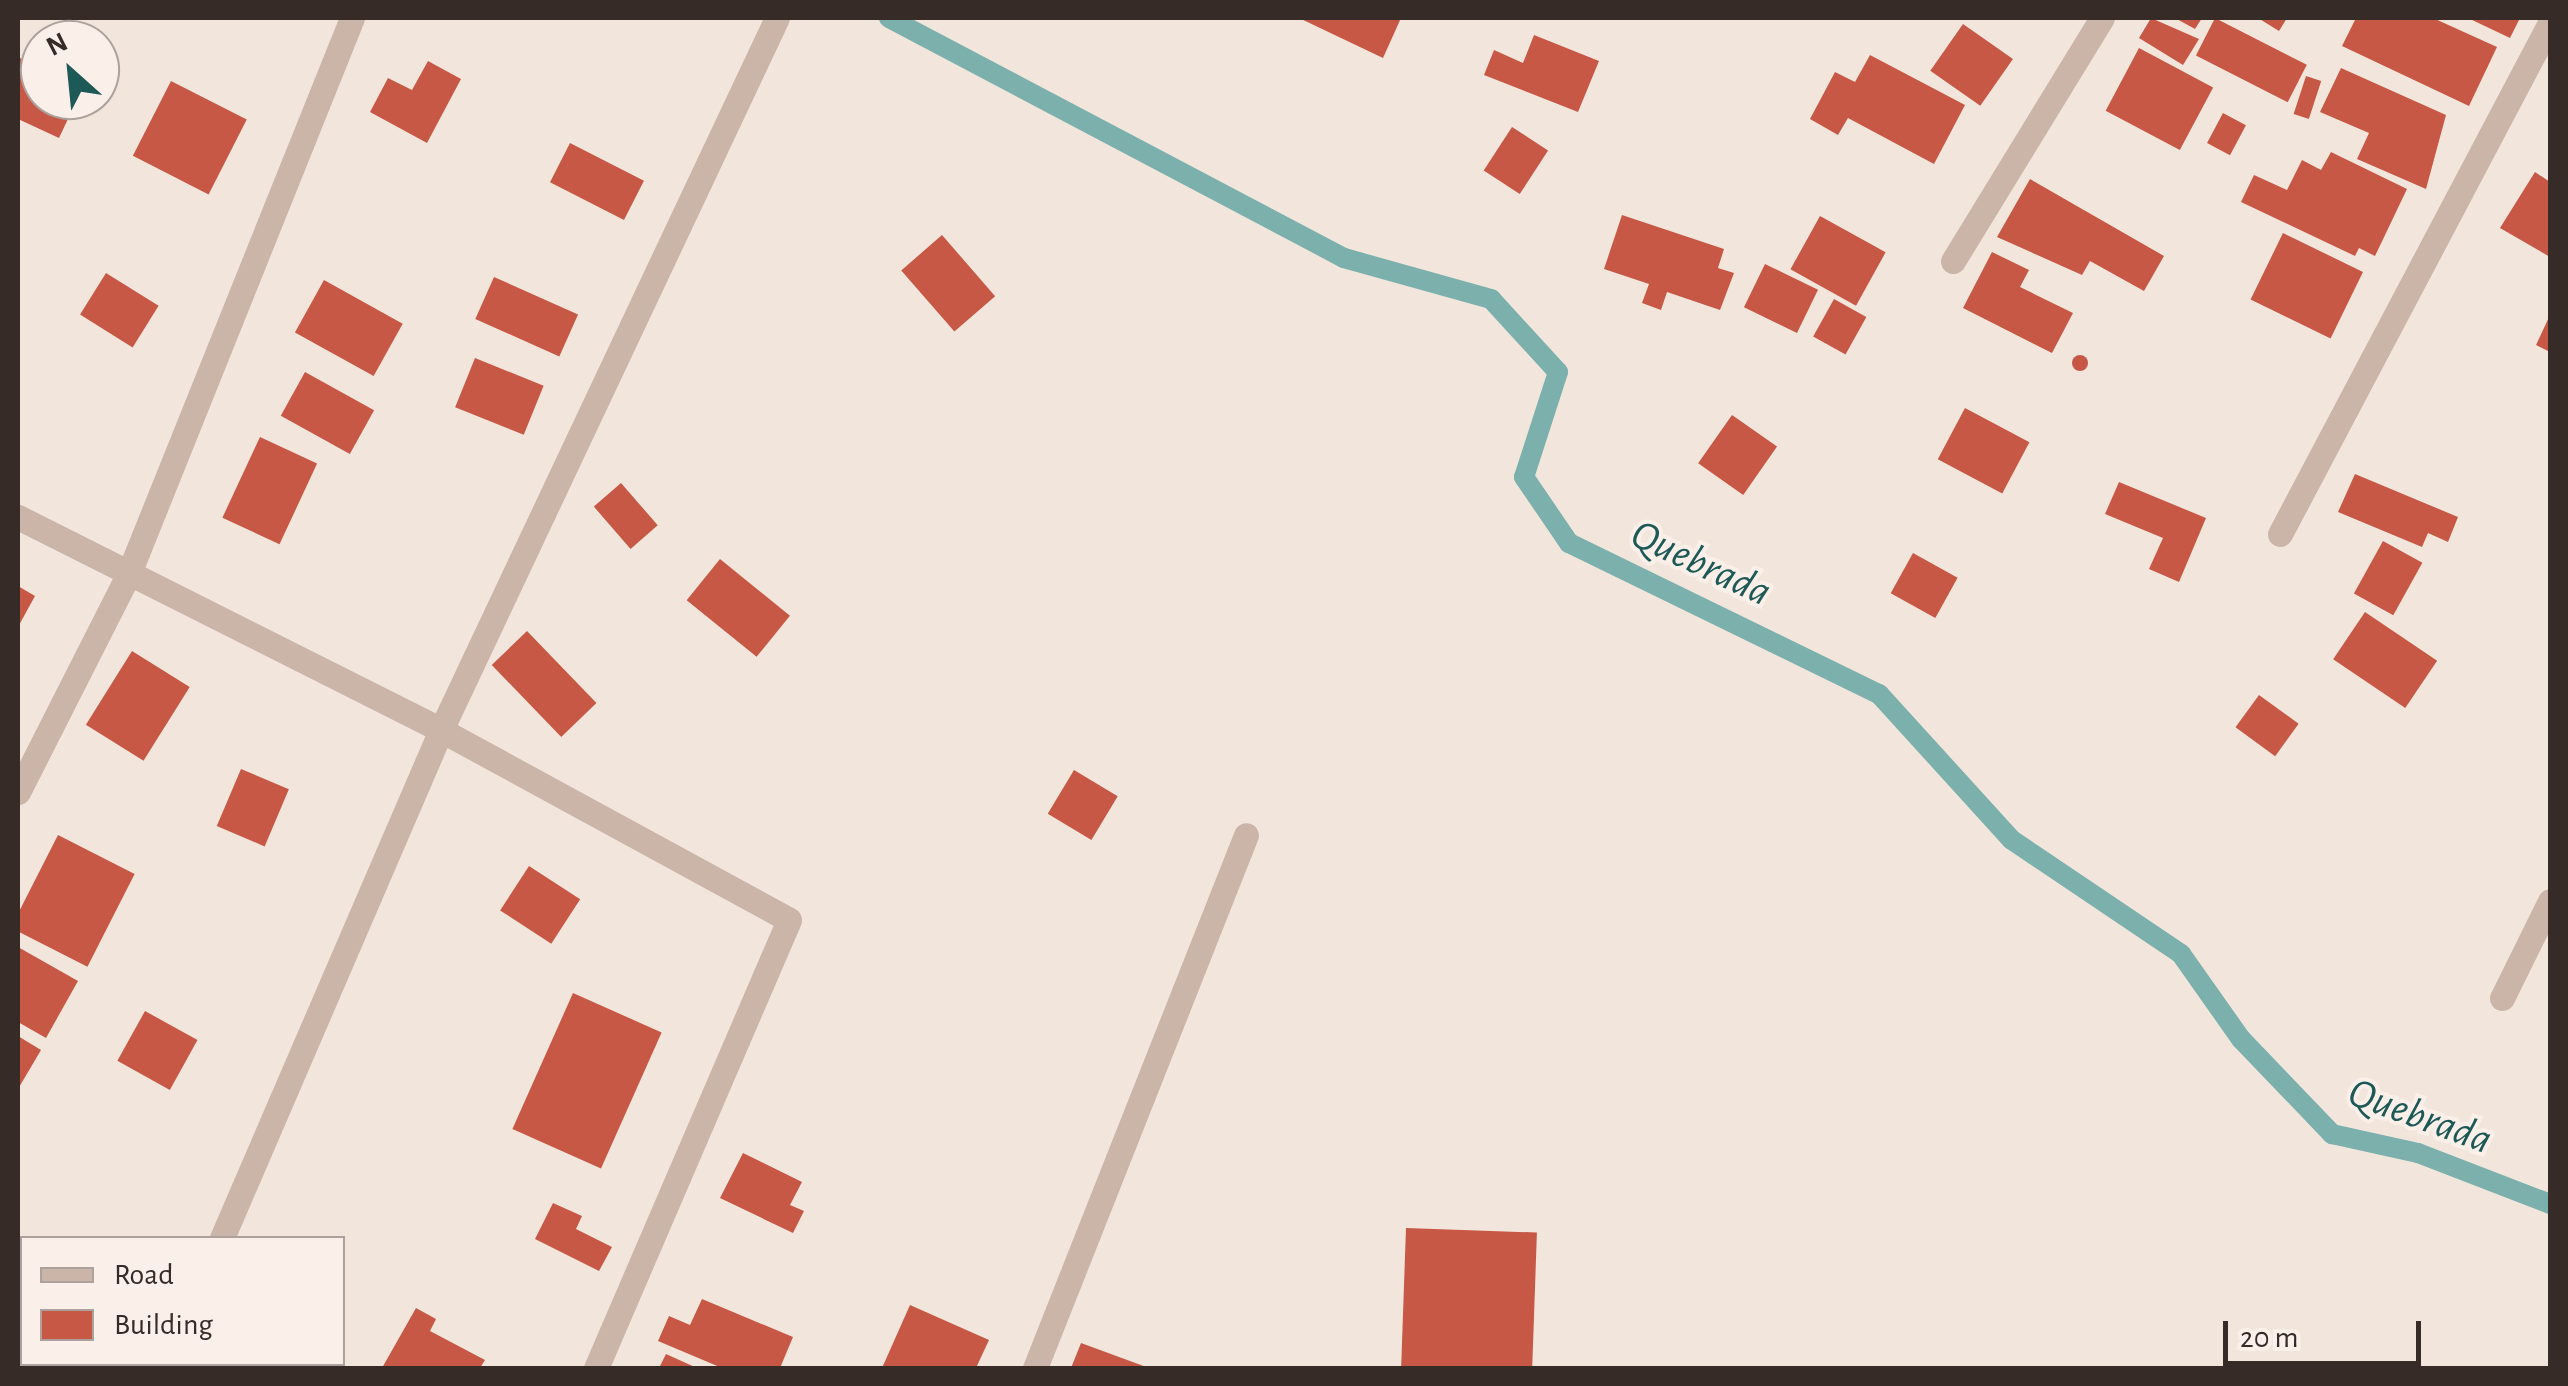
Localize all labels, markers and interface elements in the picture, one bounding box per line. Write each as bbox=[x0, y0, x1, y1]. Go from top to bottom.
north arrow bbox=[20, 20, 120, 120]
text: N bbox=[42, 28, 72, 62]
water label: Quebrada bbox=[1623, 509, 1779, 617]
water label: Quebrada bbox=[2342, 1067, 2498, 1165]
legend bbox=[20, 1236, 345, 1366]
text: Road bbox=[114, 1260, 174, 1290]
scale bar bbox=[2228, 1301, 2426, 1363]
text: Building bbox=[114, 1310, 213, 1340]
text: 20 m bbox=[2240, 1323, 2298, 1353]

